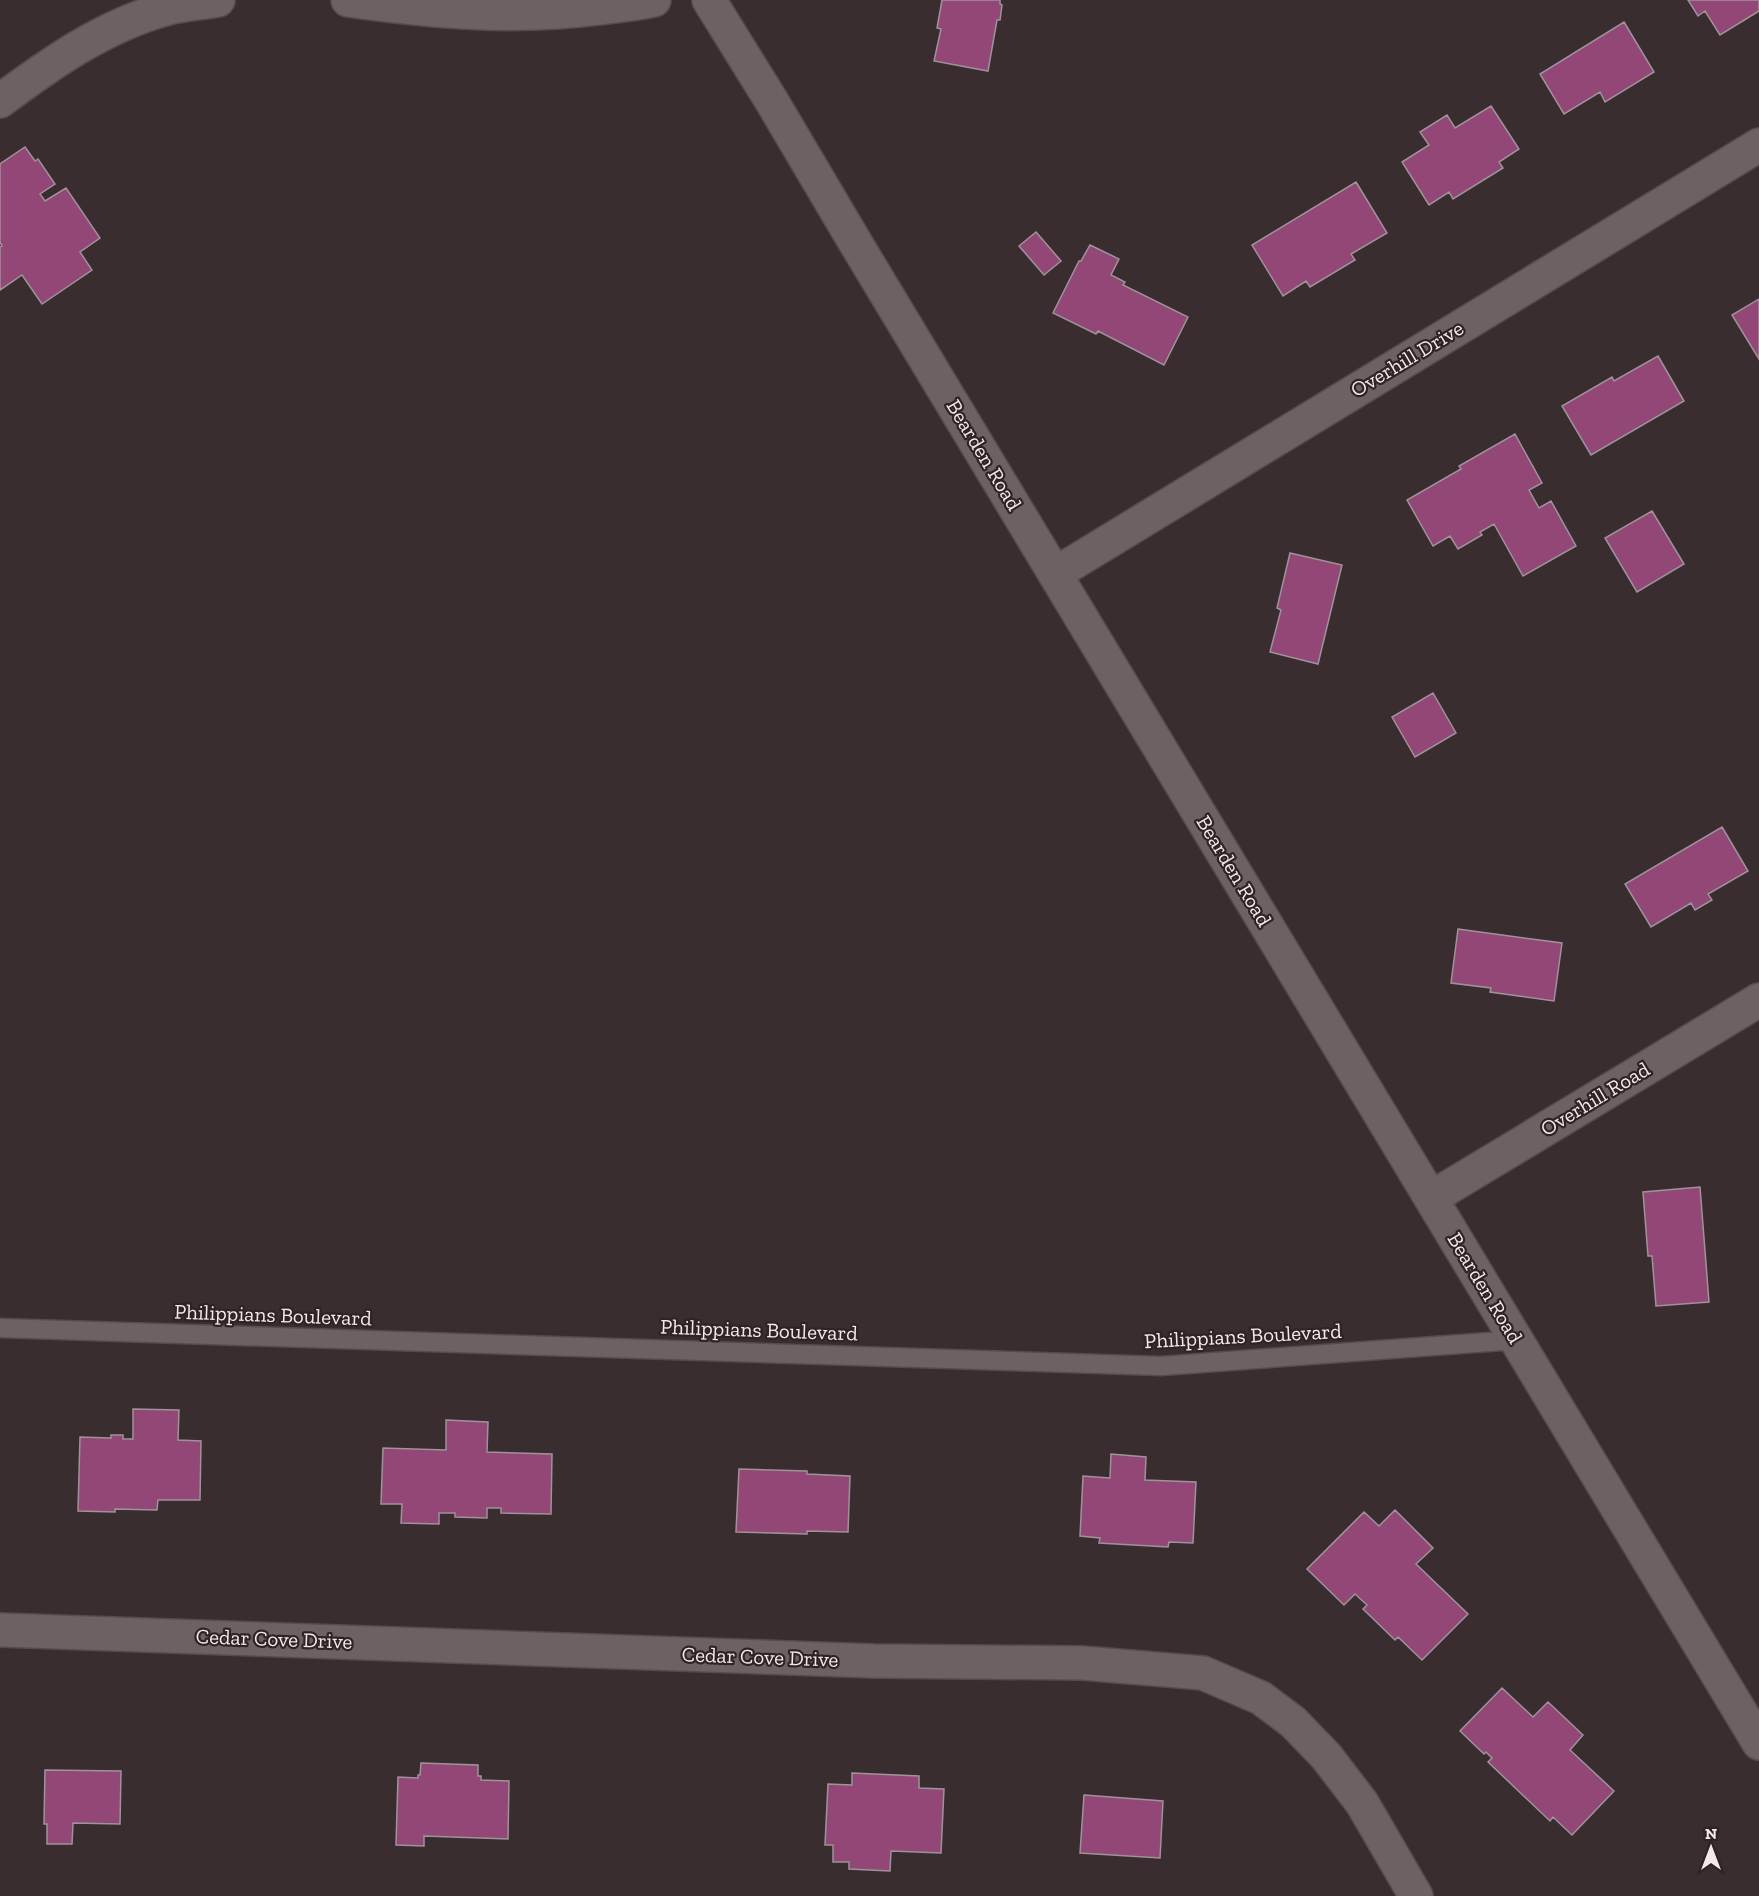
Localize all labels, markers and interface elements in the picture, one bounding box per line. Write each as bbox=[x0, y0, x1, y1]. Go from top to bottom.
street label: Overhill Drive bbox=[1346, 315, 1468, 402]
street label: Bearden Road bbox=[942, 395, 1028, 515]
street label: Bearden Road bbox=[1192, 811, 1278, 931]
street label: Overhill Road bbox=[1536, 1056, 1654, 1141]
street label: Bearden Road bbox=[1443, 1228, 1529, 1348]
street label: Philippians Boulevard bbox=[174, 1299, 373, 1330]
street label: Philippians Boulevard bbox=[660, 1314, 859, 1345]
street label: Philippians Boulevard bbox=[1144, 1318, 1343, 1353]
street label: Cedar Cove Drive bbox=[195, 1623, 353, 1654]
street label: Cedar Cove Drive bbox=[681, 1641, 839, 1672]
north arrow bbox=[1681, 1818, 1741, 1878]
text: N bbox=[1705, 1824, 1717, 1843]

